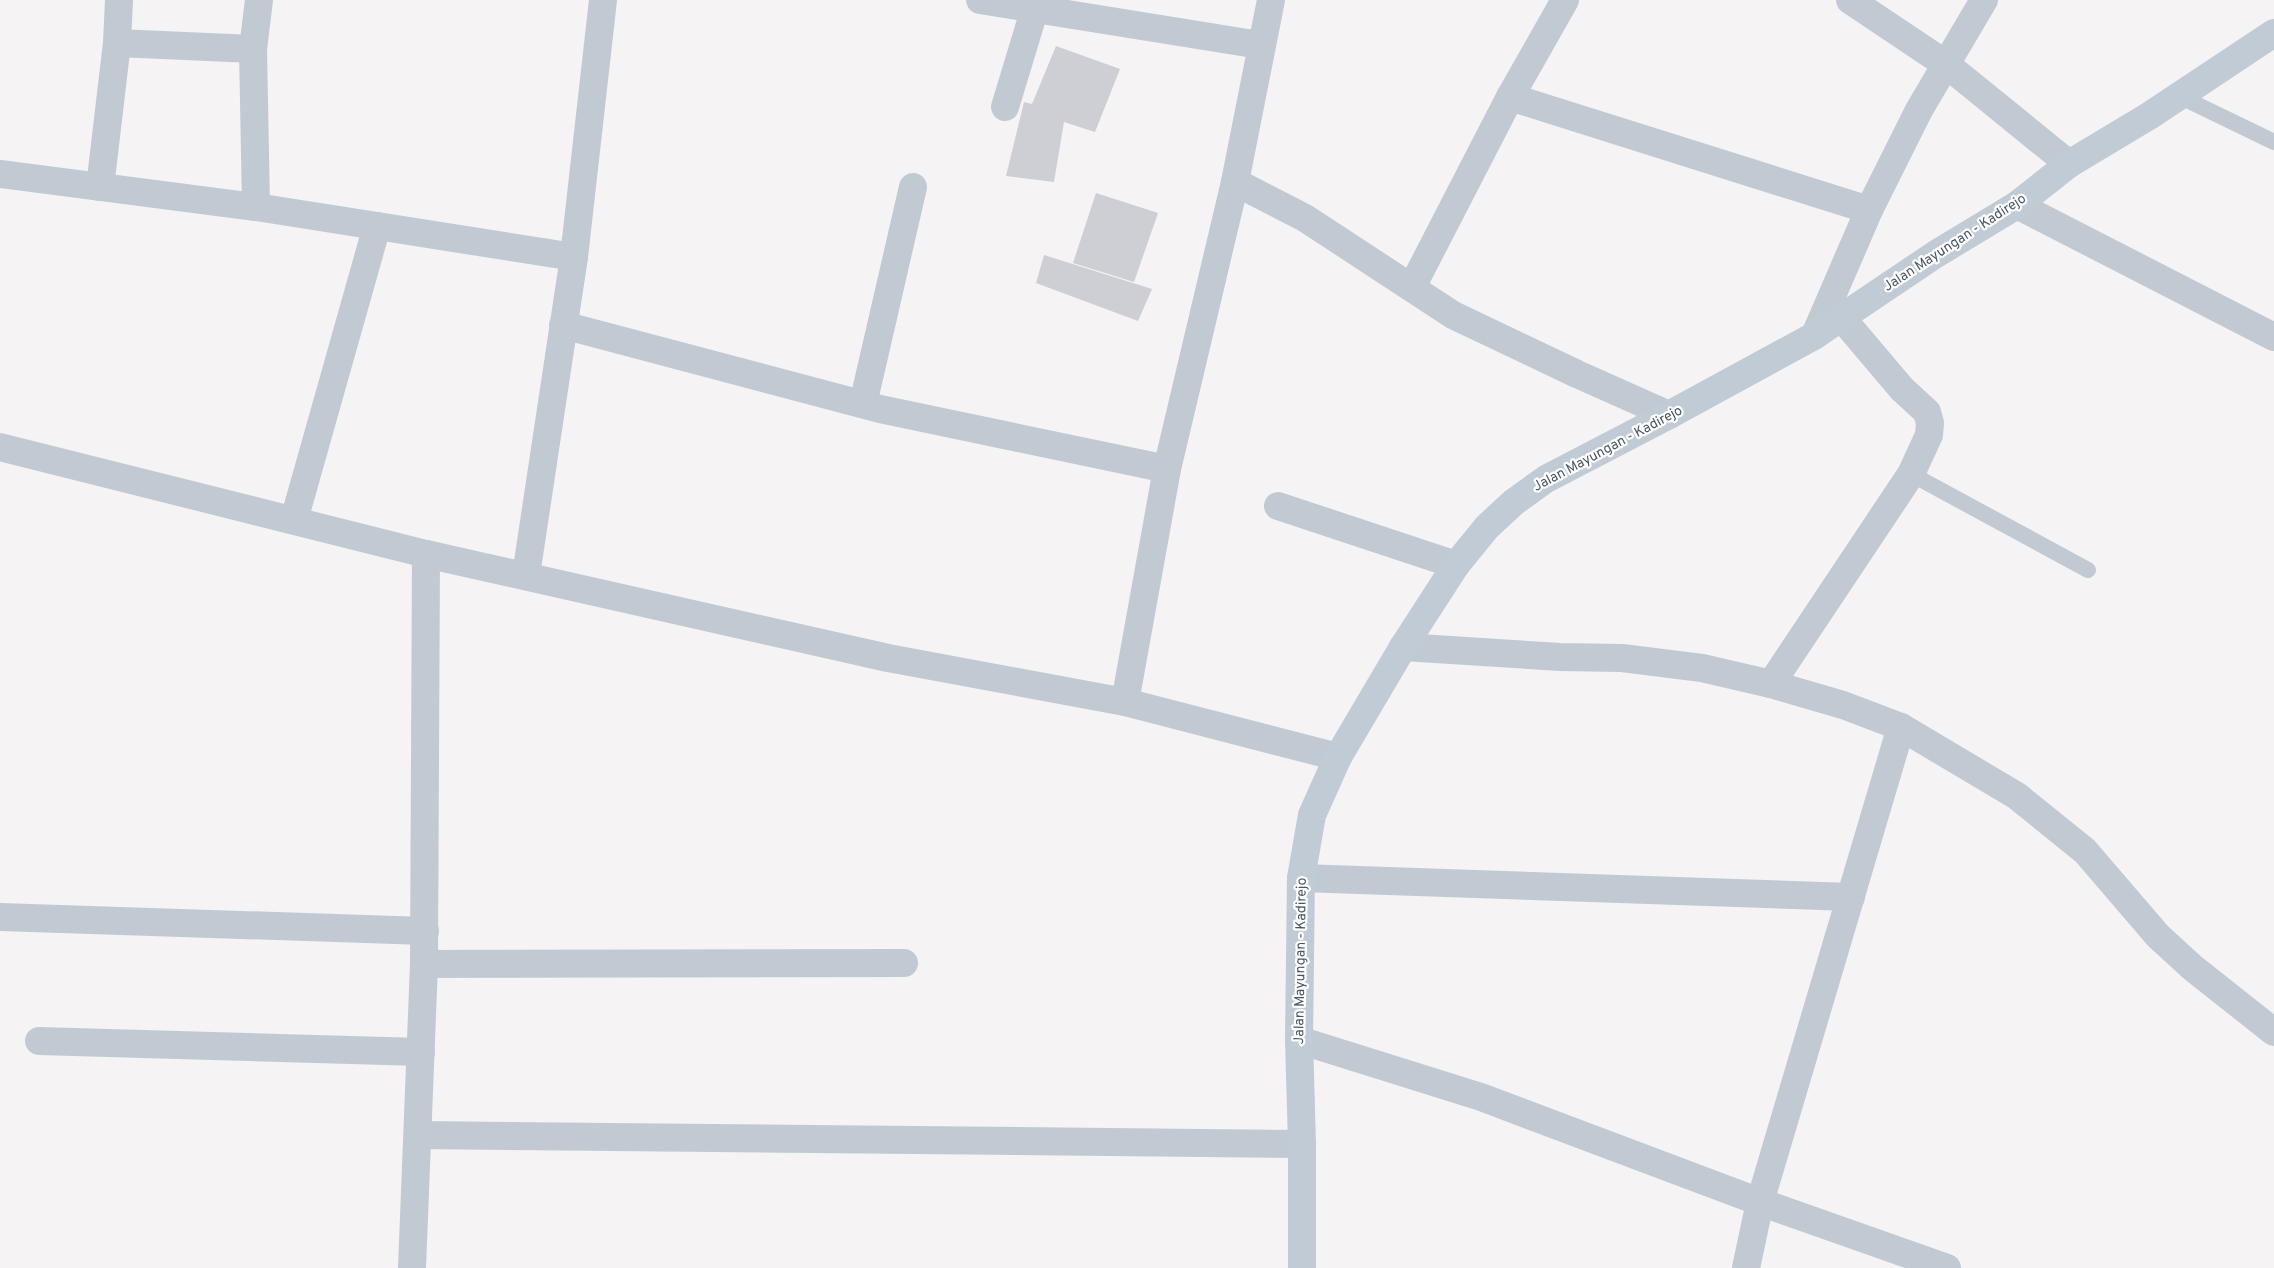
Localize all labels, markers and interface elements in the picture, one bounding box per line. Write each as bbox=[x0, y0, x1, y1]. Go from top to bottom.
street label: Jalan Mayungan - Kadirejo bbox=[1880, 190, 2030, 296]
street label: Jalan Mayungan - Kadirejo bbox=[1530, 402, 1686, 496]
street label: Jalan Mayungan - Kadirejo bbox=[1291, 877, 1311, 1044]

